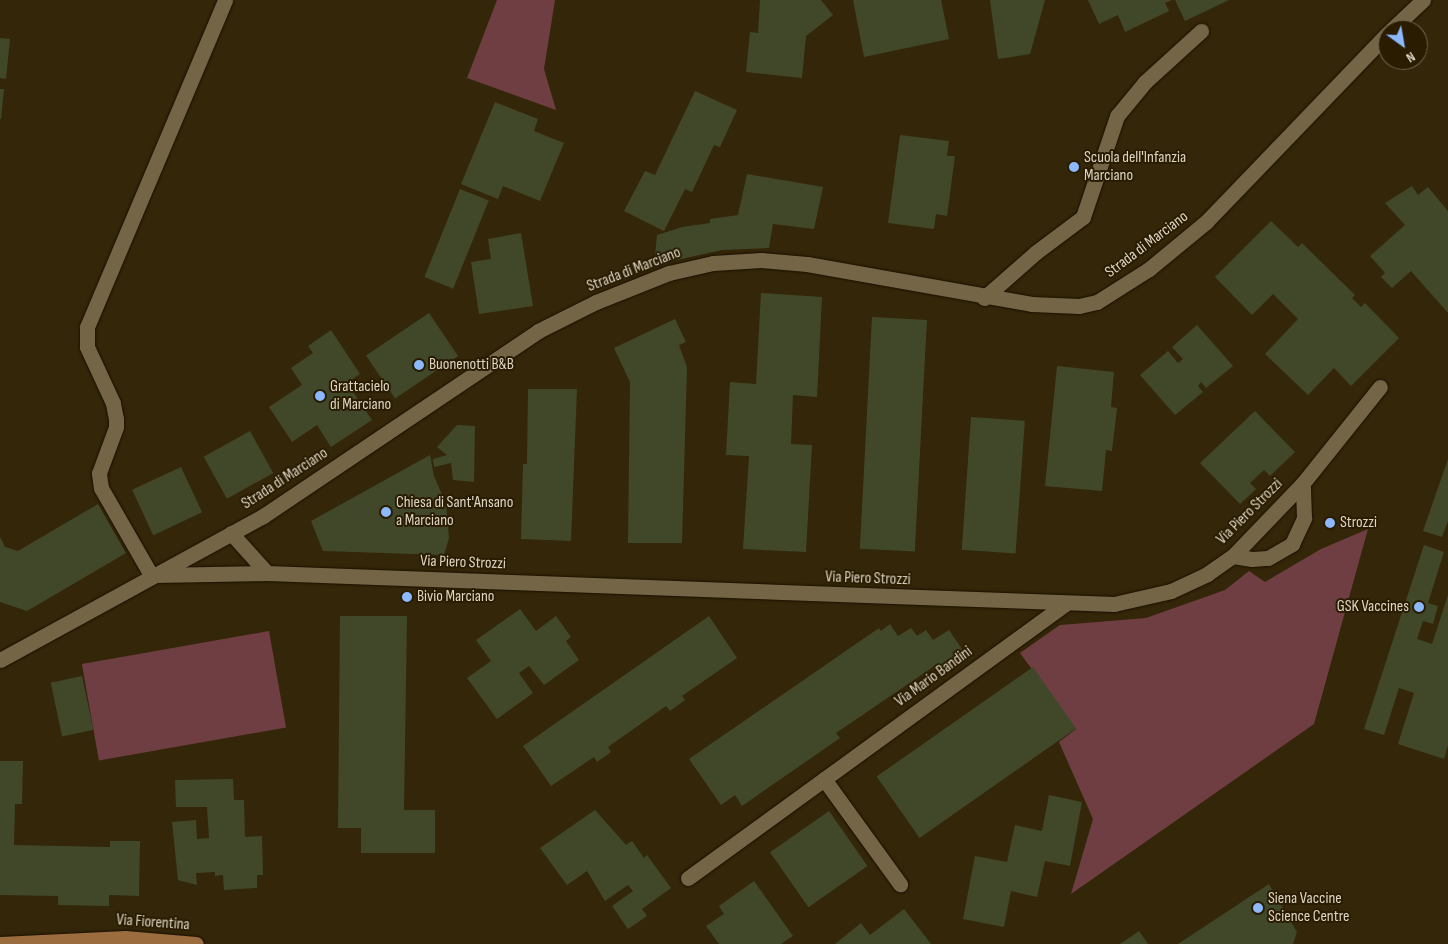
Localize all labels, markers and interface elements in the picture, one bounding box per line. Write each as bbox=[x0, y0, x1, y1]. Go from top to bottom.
north arrow bbox=[1378, 20, 1428, 70]
text: N bbox=[1403, 48, 1418, 66]
place label: Scuola dell'Infanzia Marciano bbox=[1084, 148, 1186, 186]
marker: Scuola dell'Infanzia Marciano bbox=[1068, 161, 1080, 173]
street label: Strada di Marciano bbox=[1102, 208, 1192, 282]
street label: Strada di Marciano bbox=[584, 243, 684, 297]
place label: Buonenotti B&B bbox=[429, 355, 514, 375]
marker: Buonenotti B&B bbox=[413, 359, 425, 371]
place label: Grattacielo di Marciano bbox=[330, 377, 391, 415]
marker: Grattacielo di Marciano bbox=[314, 390, 326, 402]
street label: Strada di Marciano bbox=[238, 444, 332, 514]
street label: Via Piero Strozzi bbox=[1213, 475, 1287, 549]
place label: Chiesa di Sant'Ansano a Marciano bbox=[396, 493, 513, 531]
marker: Chiesa di Sant'Ansano a Marciano bbox=[380, 506, 392, 518]
place label: Strozzi bbox=[1340, 513, 1377, 533]
marker: Strozzi bbox=[1324, 517, 1336, 529]
street label: Via Piero Strozzi bbox=[420, 552, 506, 574]
street label: Via Piero Strozzi bbox=[825, 568, 911, 590]
place label: Bivio Marciano bbox=[417, 587, 494, 607]
marker: Bivio Marciano bbox=[401, 591, 413, 603]
place label: GSK Vaccines bbox=[1337, 597, 1409, 617]
marker: GSK Vaccines bbox=[1413, 601, 1425, 613]
street label: Via Mario Bandini bbox=[892, 643, 976, 711]
place label: Siena Vaccine Science Centre bbox=[1268, 889, 1349, 927]
marker: Siena Vaccine Science Centre bbox=[1252, 902, 1264, 914]
street label: Via Fiorentina bbox=[116, 911, 190, 935]

